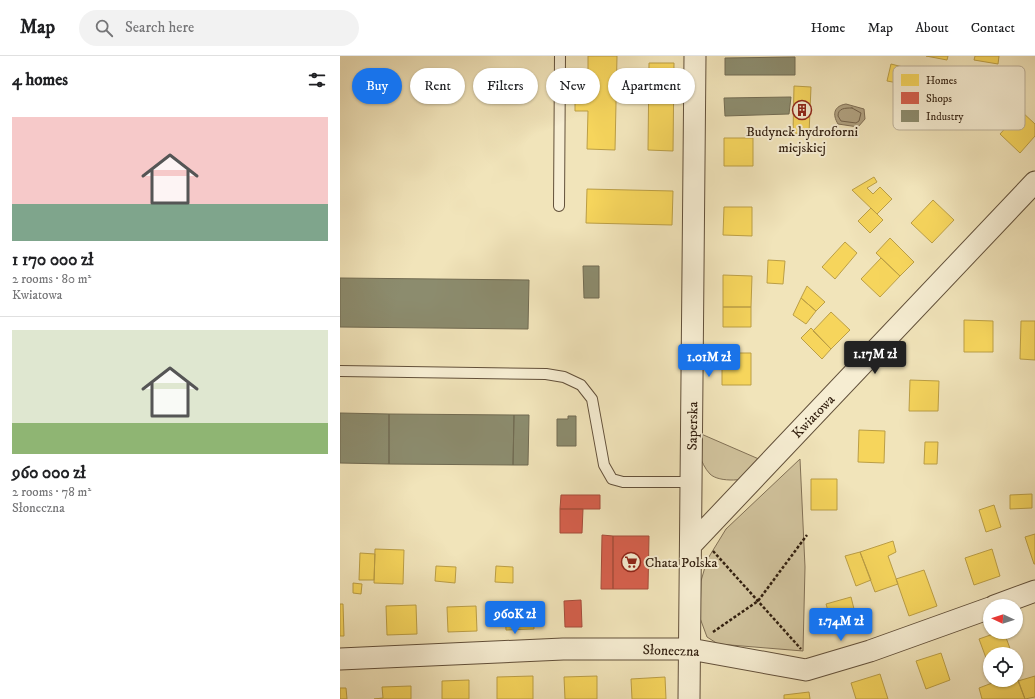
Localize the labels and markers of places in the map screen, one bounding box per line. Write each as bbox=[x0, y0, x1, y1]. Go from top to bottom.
building icon: Budynek hydroforni miejskiej bbox=[791, 99, 813, 121]
place label: Budynek hydroforni miejskiej bbox=[746, 123, 858, 157]
pin: 1.17M zł bbox=[834, 341, 916, 375]
pin: 1.01M zł bbox=[668, 344, 750, 378]
supermarket icon: Chata Polska bbox=[620, 551, 642, 573]
place label: Chata Polska bbox=[645, 554, 717, 572]
pin: 960K zł bbox=[478, 601, 552, 635]
pin: 1.74M zł bbox=[800, 608, 882, 642]

